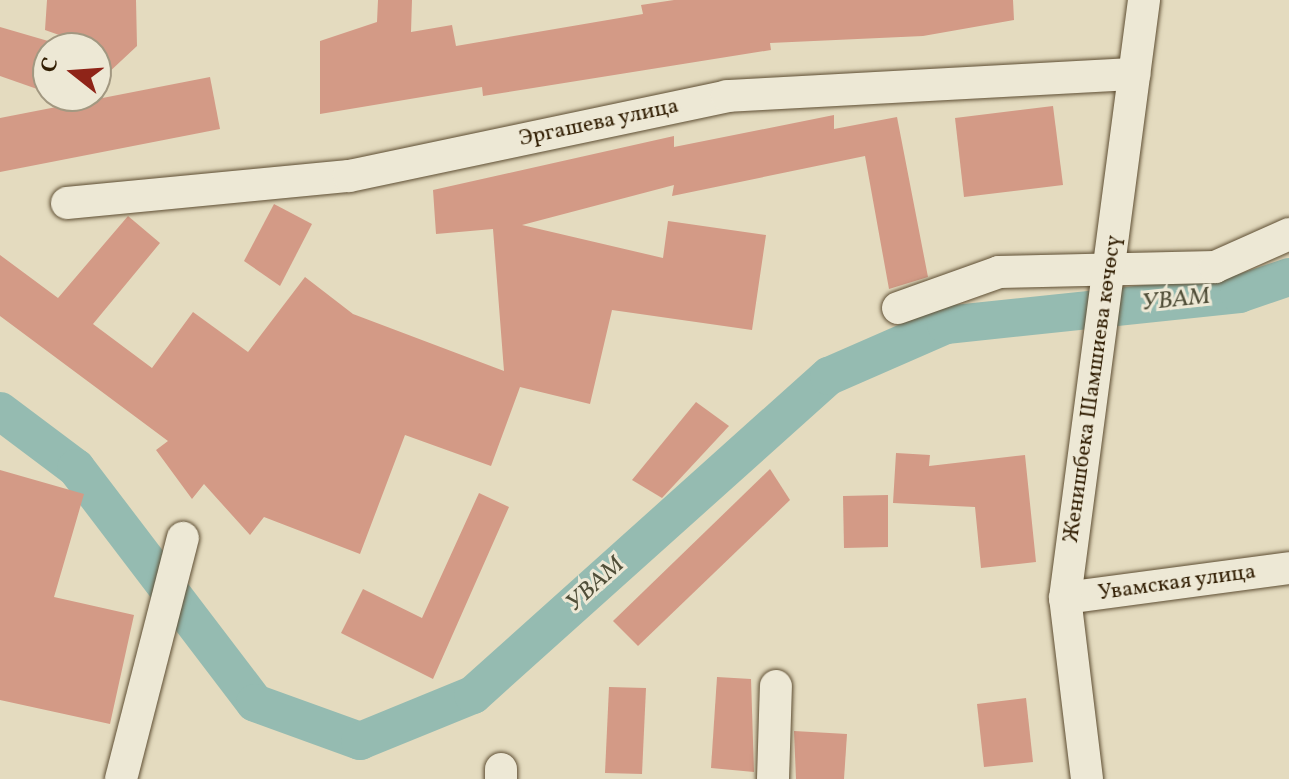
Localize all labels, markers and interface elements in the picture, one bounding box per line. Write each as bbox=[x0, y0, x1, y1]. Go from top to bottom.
north arrow bbox=[32, 32, 112, 112]
text: С bbox=[34, 54, 67, 77]
street label: Эргашева улица bbox=[516, 93, 682, 153]
street label: Женишбека Шамшиева көчөсү bbox=[1058, 234, 1128, 544]
water label: УВАМ bbox=[1141, 283, 1211, 319]
water label: УВАМ bbox=[561, 552, 631, 618]
street label: Увамская улица bbox=[1096, 559, 1258, 607]

